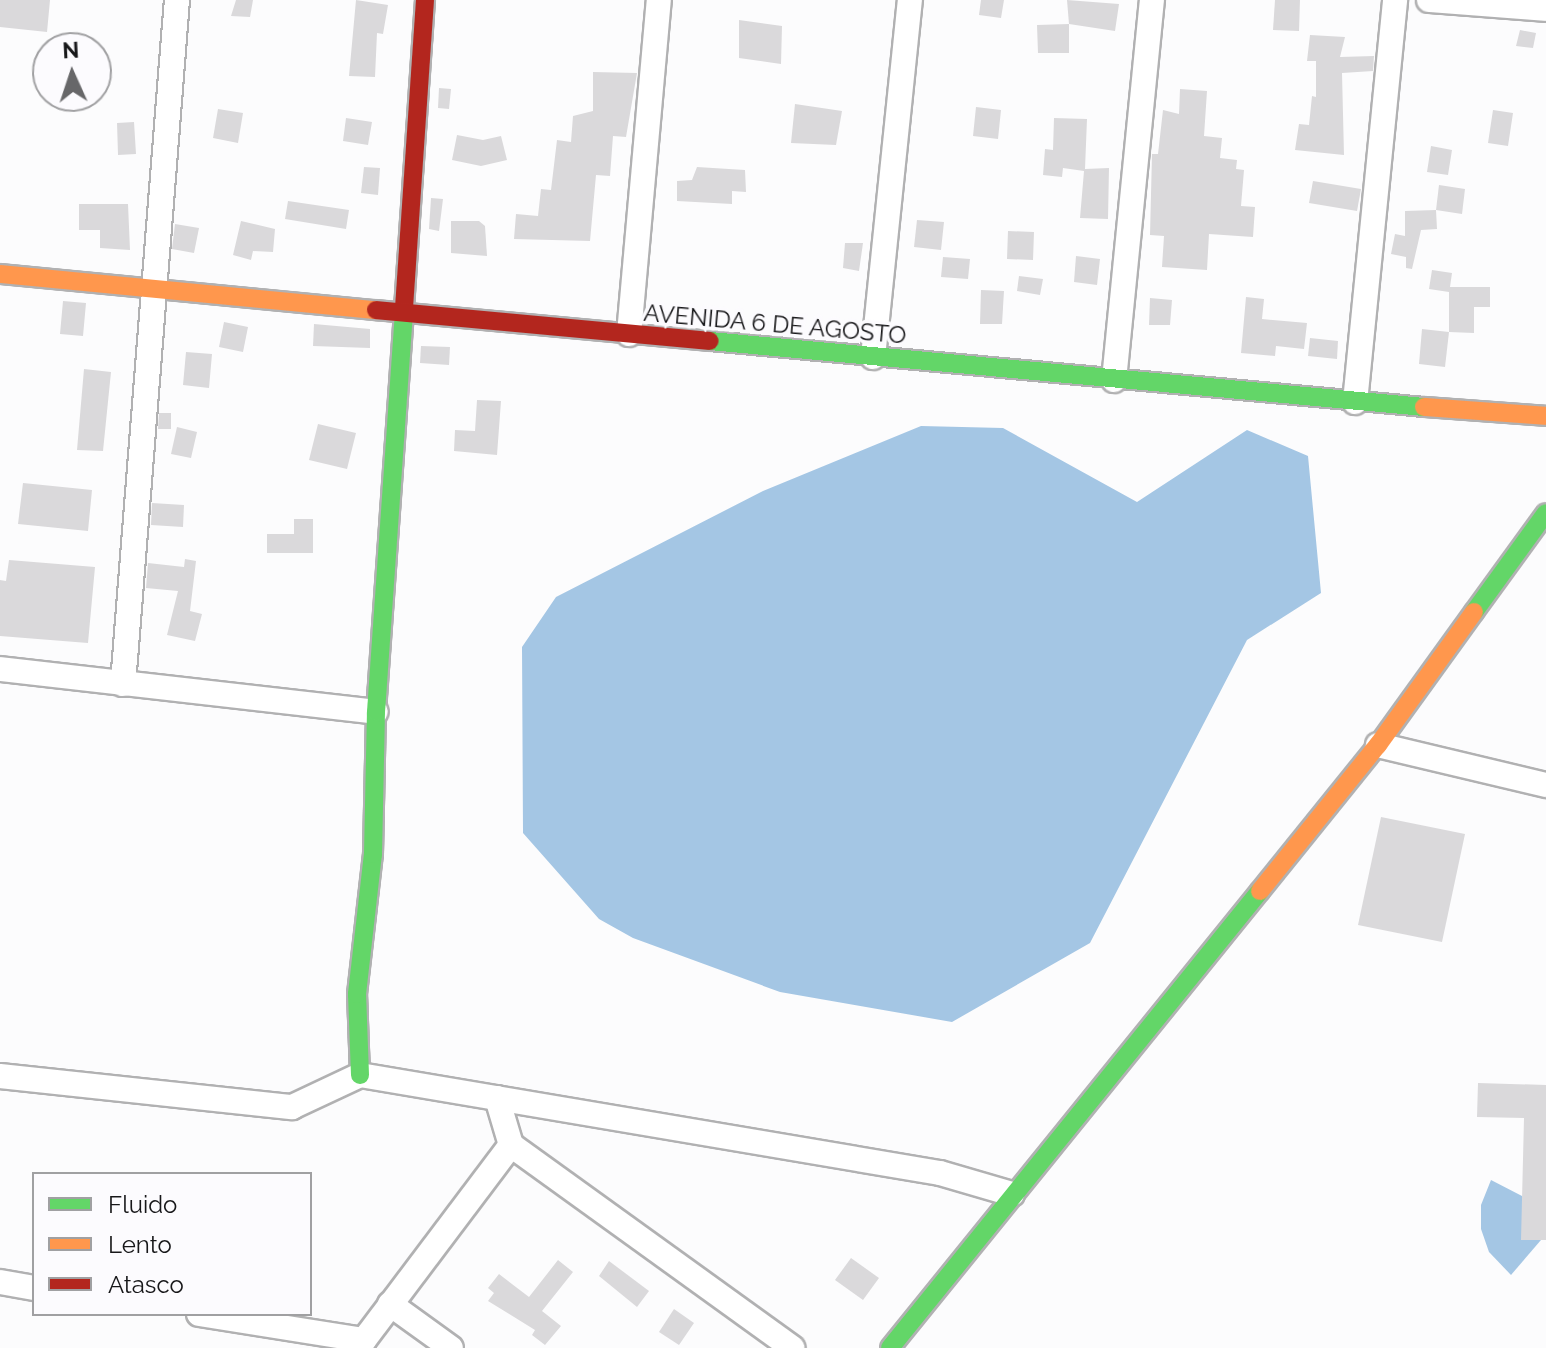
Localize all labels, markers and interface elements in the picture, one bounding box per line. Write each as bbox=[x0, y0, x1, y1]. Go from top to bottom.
north arrow bbox=[32, 32, 112, 112]
text: N bbox=[62, 37, 80, 63]
street label: AVENIDA 6 DE AGOSTO bbox=[642, 298, 908, 350]
legend bbox=[32, 1172, 312, 1316]
text: Fluido bbox=[108, 1190, 177, 1219]
text: Lento bbox=[108, 1230, 172, 1259]
text: Atasco bbox=[108, 1270, 184, 1299]

